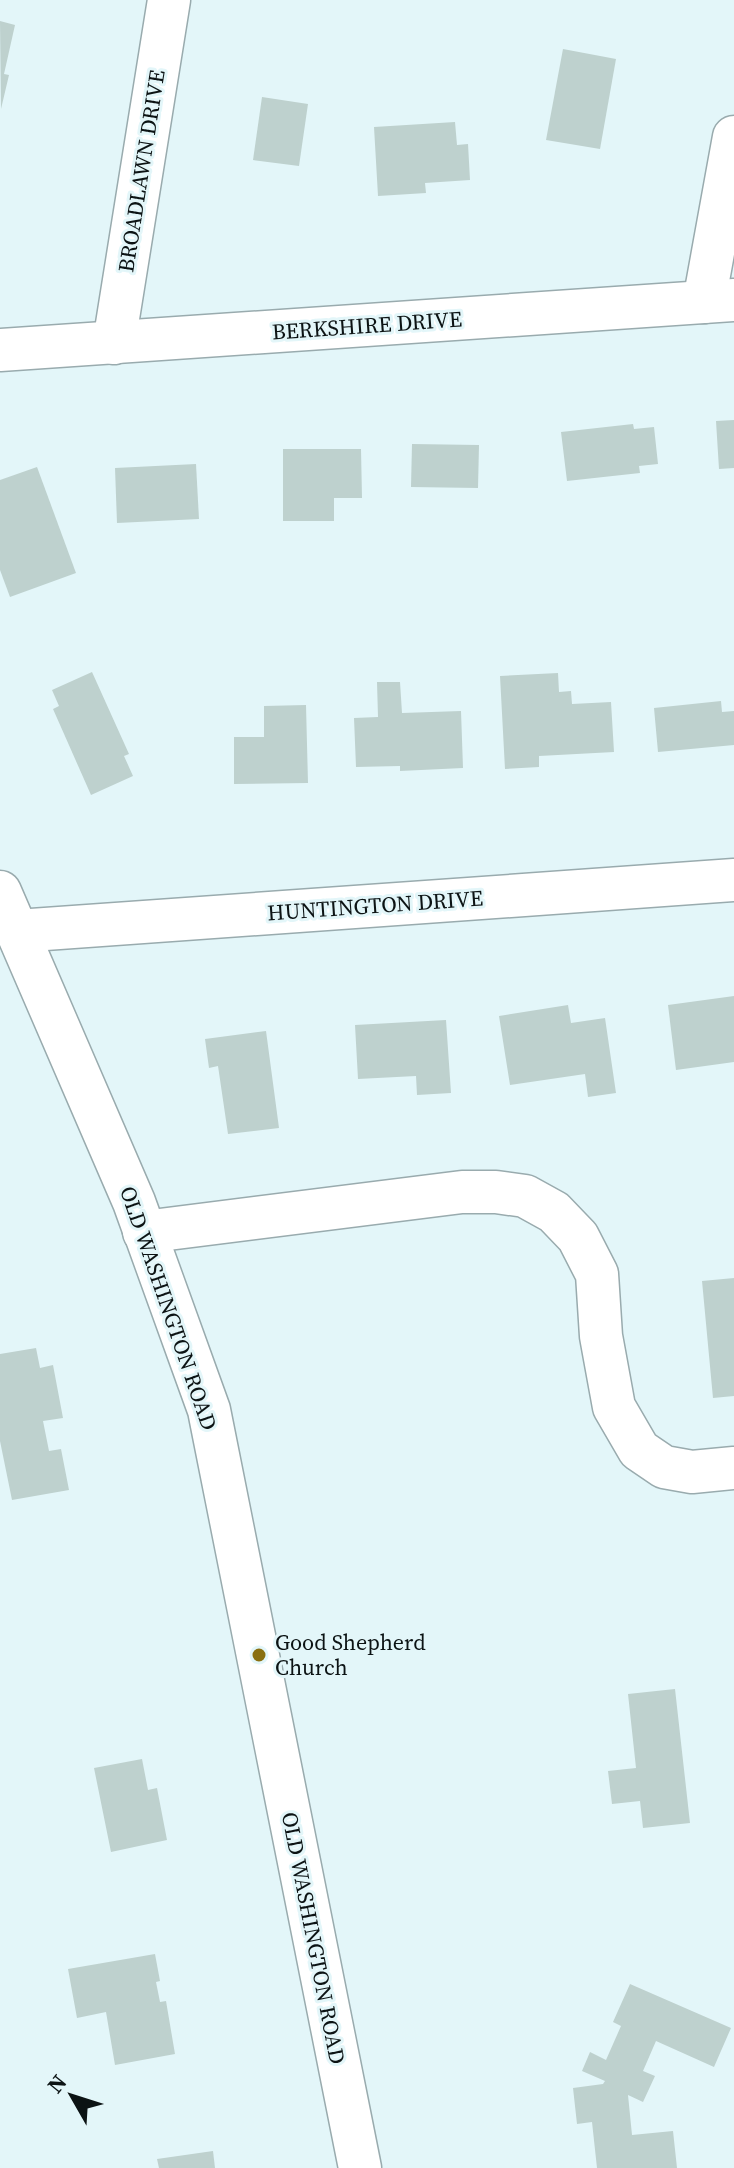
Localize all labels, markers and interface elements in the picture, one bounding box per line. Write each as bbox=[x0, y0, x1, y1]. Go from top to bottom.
street label: BROADLAWN DRIVE bbox=[110, 68, 172, 274]
street label: BERKSHIRE DRIVE bbox=[271, 303, 463, 347]
street label: HUNTINGTON DRIVE bbox=[266, 882, 484, 928]
street label: OLD WASHINGTON ROAD bbox=[113, 1182, 225, 1434]
place label: Good Shepherd Church bbox=[275, 1627, 426, 1682]
marker: Good Shepherd Church bbox=[250, 1646, 268, 1664]
street label: OLD WASHINGTON ROAD bbox=[275, 1809, 353, 2067]
north arrow bbox=[32, 2056, 112, 2136]
text: N bbox=[40, 2068, 73, 2099]

